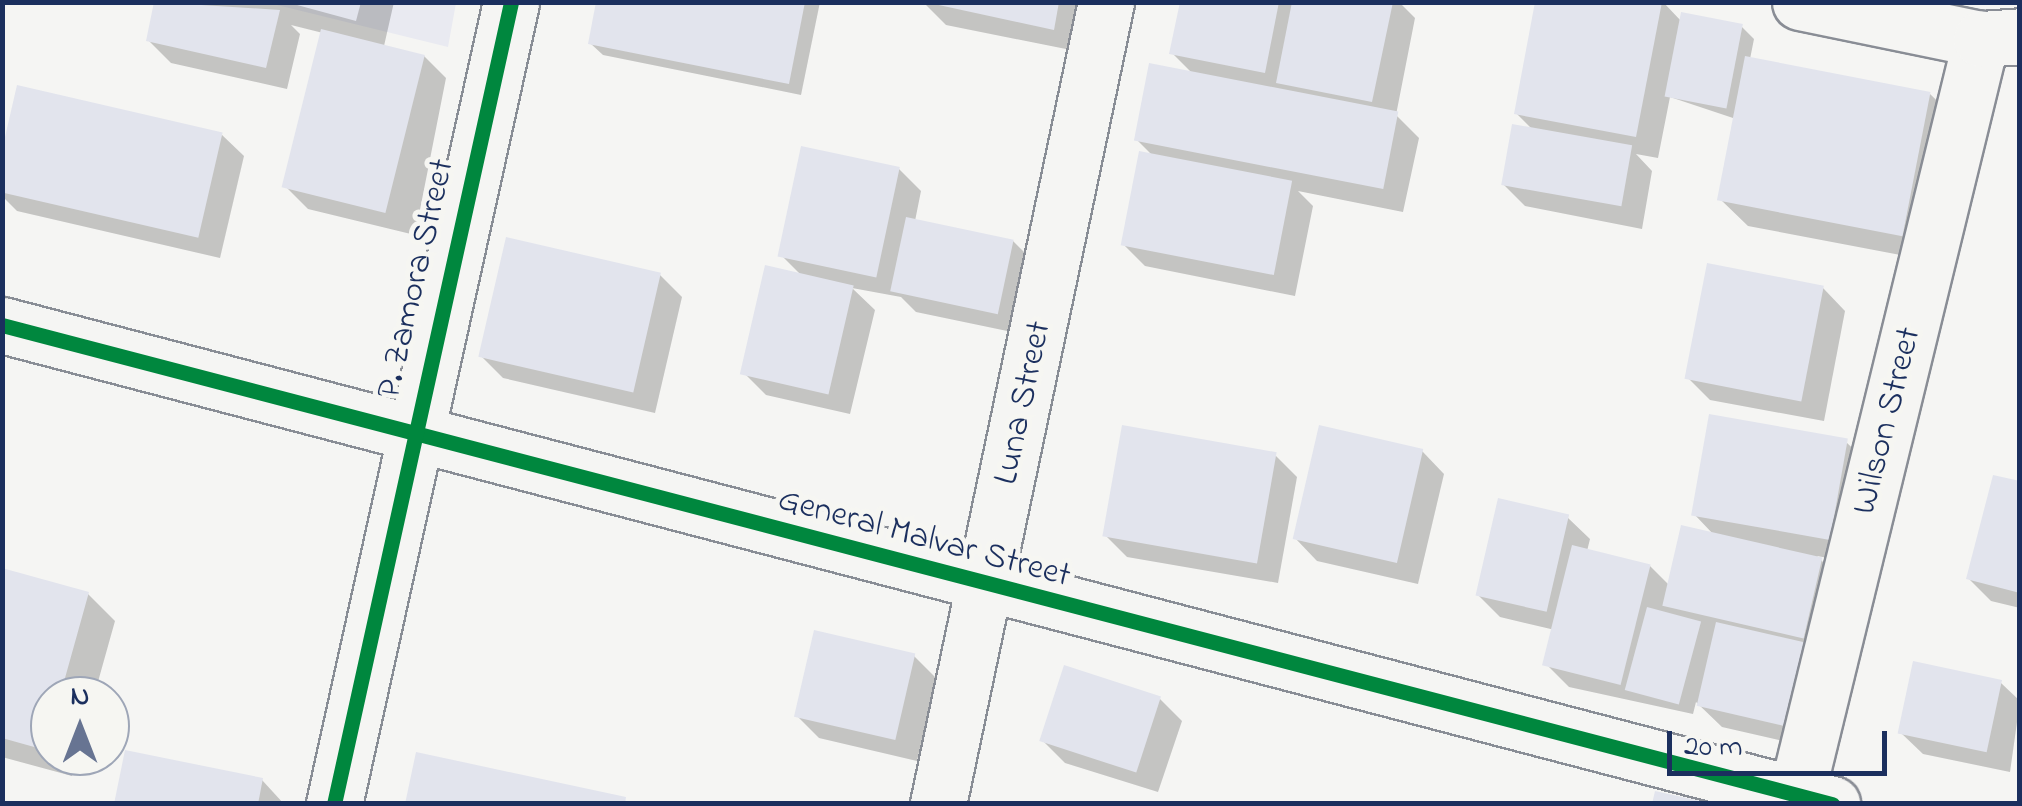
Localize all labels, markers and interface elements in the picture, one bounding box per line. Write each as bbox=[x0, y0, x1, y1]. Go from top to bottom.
street label: P. Zamora Street bbox=[369, 155, 465, 403]
street label: Luna Street bbox=[986, 317, 1062, 489]
street label: Wilson Street bbox=[1844, 323, 1932, 519]
street label: General Malvar Street bbox=[773, 480, 1075, 598]
north arrow bbox=[30, 676, 130, 776]
text: N bbox=[71, 677, 89, 718]
scale bar bbox=[1672, 711, 1892, 773]
text: 20 m bbox=[1684, 726, 1743, 770]

